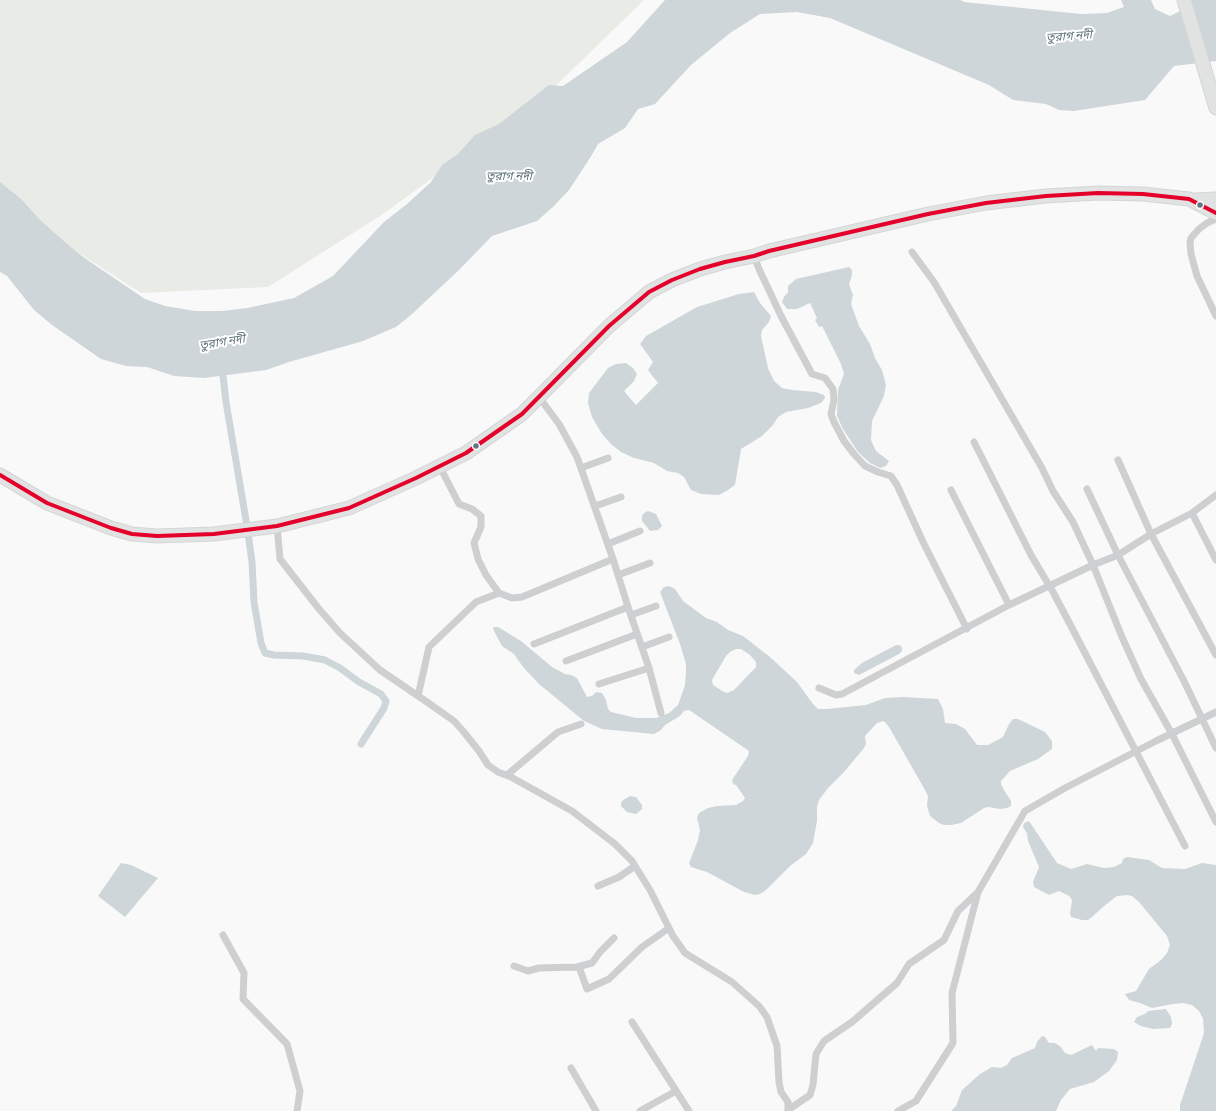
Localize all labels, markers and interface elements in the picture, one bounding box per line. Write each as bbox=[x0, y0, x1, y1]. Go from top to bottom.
water label: তুরাগ নদী bbox=[1046, 27, 1092, 45]
water label: তুরাগ নদী bbox=[486, 169, 532, 183]
unlabelled marker bbox=[1195, 200, 1205, 210]
water label: তুরাগ নদী bbox=[198, 331, 246, 353]
unlabelled marker bbox=[471, 441, 481, 451]

